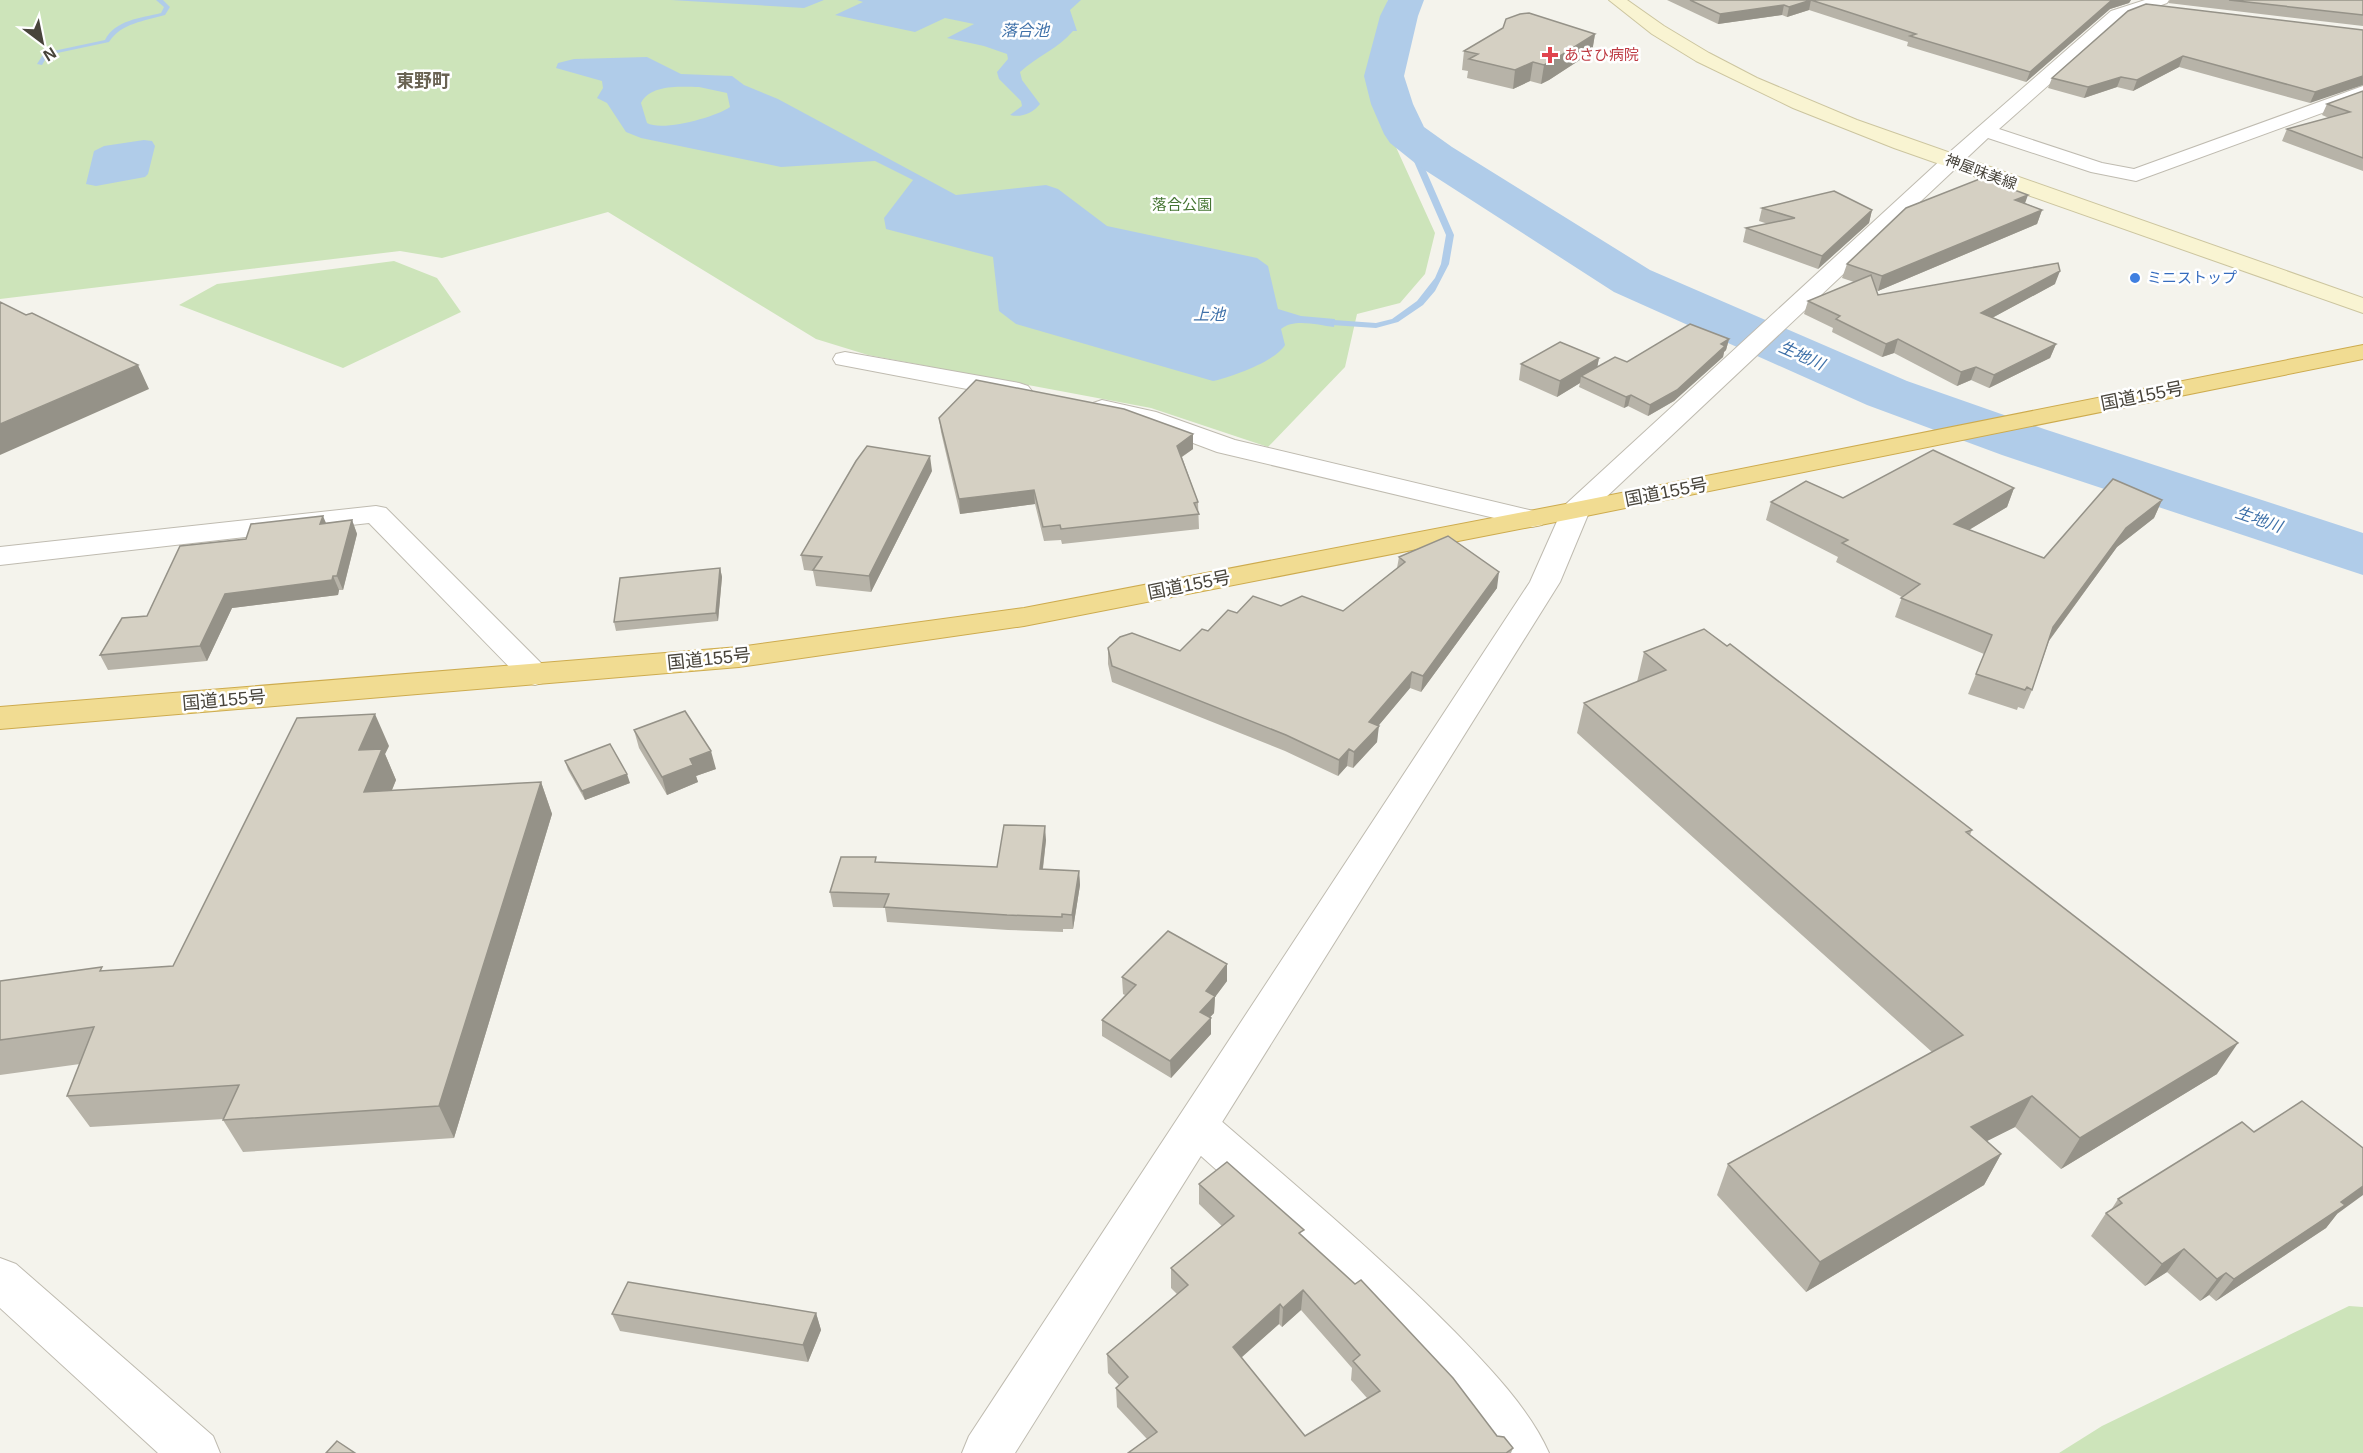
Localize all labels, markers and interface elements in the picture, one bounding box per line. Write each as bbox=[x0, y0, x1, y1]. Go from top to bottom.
north arrow bbox=[12, 12, 72, 72]
water label: 落合池 bbox=[1001, 22, 1051, 39]
text: N bbox=[40, 44, 59, 65]
marker: あさひ病院 bbox=[1541, 46, 1559, 64]
place label: あさひ病院 bbox=[1564, 46, 1639, 63]
district label: 東野町 bbox=[396, 71, 450, 91]
street label: 神屋味美線 bbox=[1943, 151, 2019, 192]
park label: 落合公園 bbox=[1152, 196, 1212, 213]
place label: ミニストップ bbox=[2147, 269, 2237, 286]
marker: ミニストップ bbox=[2128, 271, 2142, 285]
water label: 上池 bbox=[1193, 306, 1227, 323]
water label: 生地川 bbox=[1776, 338, 1829, 374]
street label: 国道155号 bbox=[2099, 378, 2185, 414]
street label: 国道155号 bbox=[1623, 474, 1709, 510]
water label: 生地川 bbox=[2233, 504, 2286, 536]
street label: 国道155号 bbox=[1146, 567, 1232, 603]
street label: 国道155号 bbox=[666, 645, 752, 673]
street label: 国道155号 bbox=[181, 686, 267, 714]

